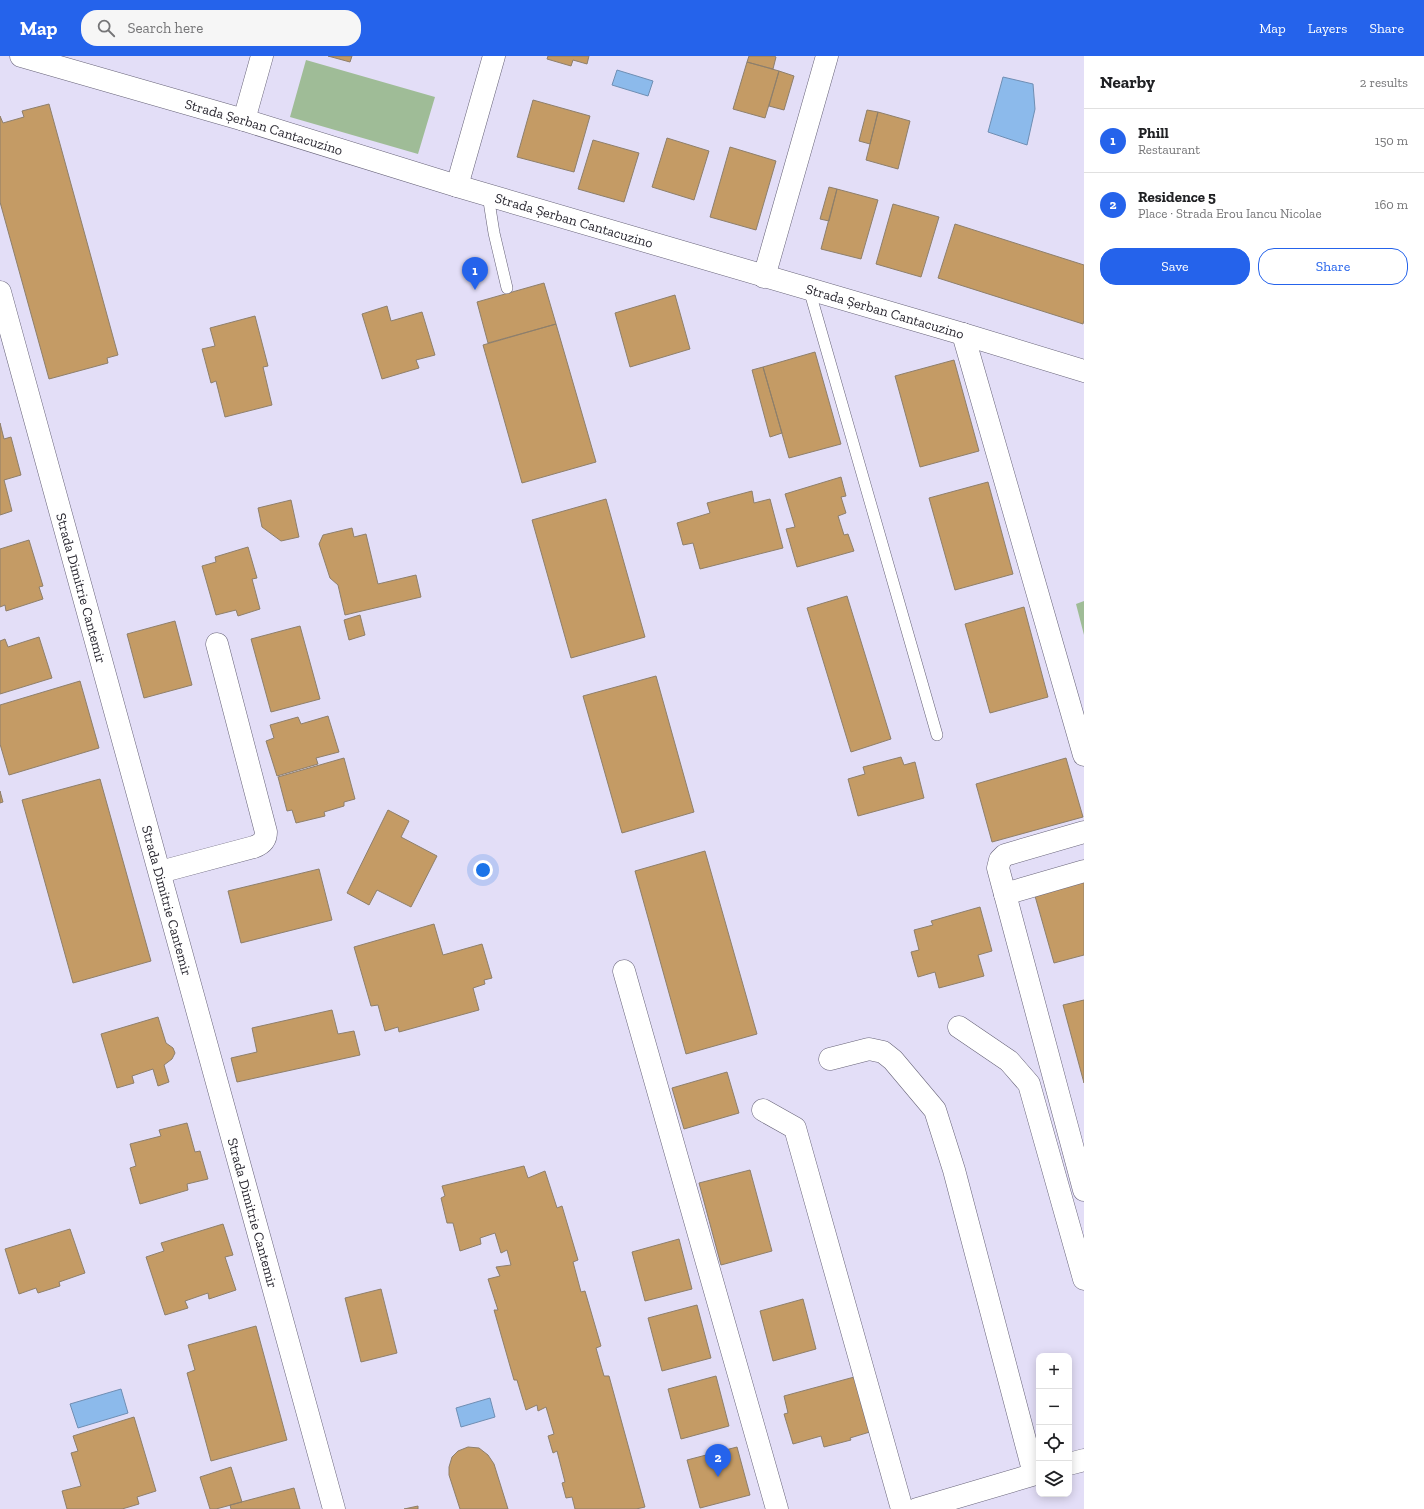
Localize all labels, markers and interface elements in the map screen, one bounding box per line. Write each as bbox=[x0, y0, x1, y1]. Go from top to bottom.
search box bbox=[81, 10, 361, 46]
text: Map bbox=[20, 17, 57, 40]
icon: search bbox=[95, 17, 117, 39]
text: Search here bbox=[127, 19, 203, 37]
text: Map bbox=[1259, 20, 1286, 37]
text: Layers bbox=[1308, 20, 1347, 37]
text: Share bbox=[1369, 20, 1404, 37]
text: Nearby bbox=[1100, 72, 1155, 92]
text: 2 results bbox=[1360, 75, 1408, 90]
street label: Strada Șerban Cantacuzino bbox=[183, 95, 345, 159]
text: Phill bbox=[1138, 124, 1169, 142]
text: 1 bbox=[1110, 133, 1116, 148]
text: 150 m bbox=[1375, 133, 1408, 148]
text: Restaurant bbox=[1138, 142, 1200, 157]
text: Residence 5 bbox=[1138, 188, 1216, 206]
street label: Strada Șerban Cantacuzino bbox=[493, 190, 655, 252]
text: 2 bbox=[1110, 197, 1116, 212]
text: 160 m bbox=[1374, 197, 1408, 212]
text: Place · Strada Erou Iancu Nicolae bbox=[1138, 206, 1322, 221]
button: Save bbox=[1100, 248, 1250, 285]
button: Share bbox=[1258, 248, 1408, 285]
pin: 1 bbox=[462, 257, 488, 290]
street label: Strada Șerban Cantacuzino bbox=[804, 280, 966, 343]
street label: Strada Dimitrie Cantemir bbox=[52, 511, 110, 665]
street label: Strada Dimitrie Cantemir bbox=[138, 824, 195, 978]
your location bbox=[473, 860, 493, 880]
street label: Strada Dimitrie Cantemir bbox=[224, 1136, 281, 1290]
map controls bbox=[1036, 1353, 1072, 1497]
button: + bbox=[1036, 1353, 1072, 1389]
button: − bbox=[1036, 1389, 1072, 1425]
button: locate bbox=[1036, 1425, 1072, 1461]
pin: 2 bbox=[705, 1444, 731, 1477]
button: layers bbox=[1036, 1461, 1072, 1497]

